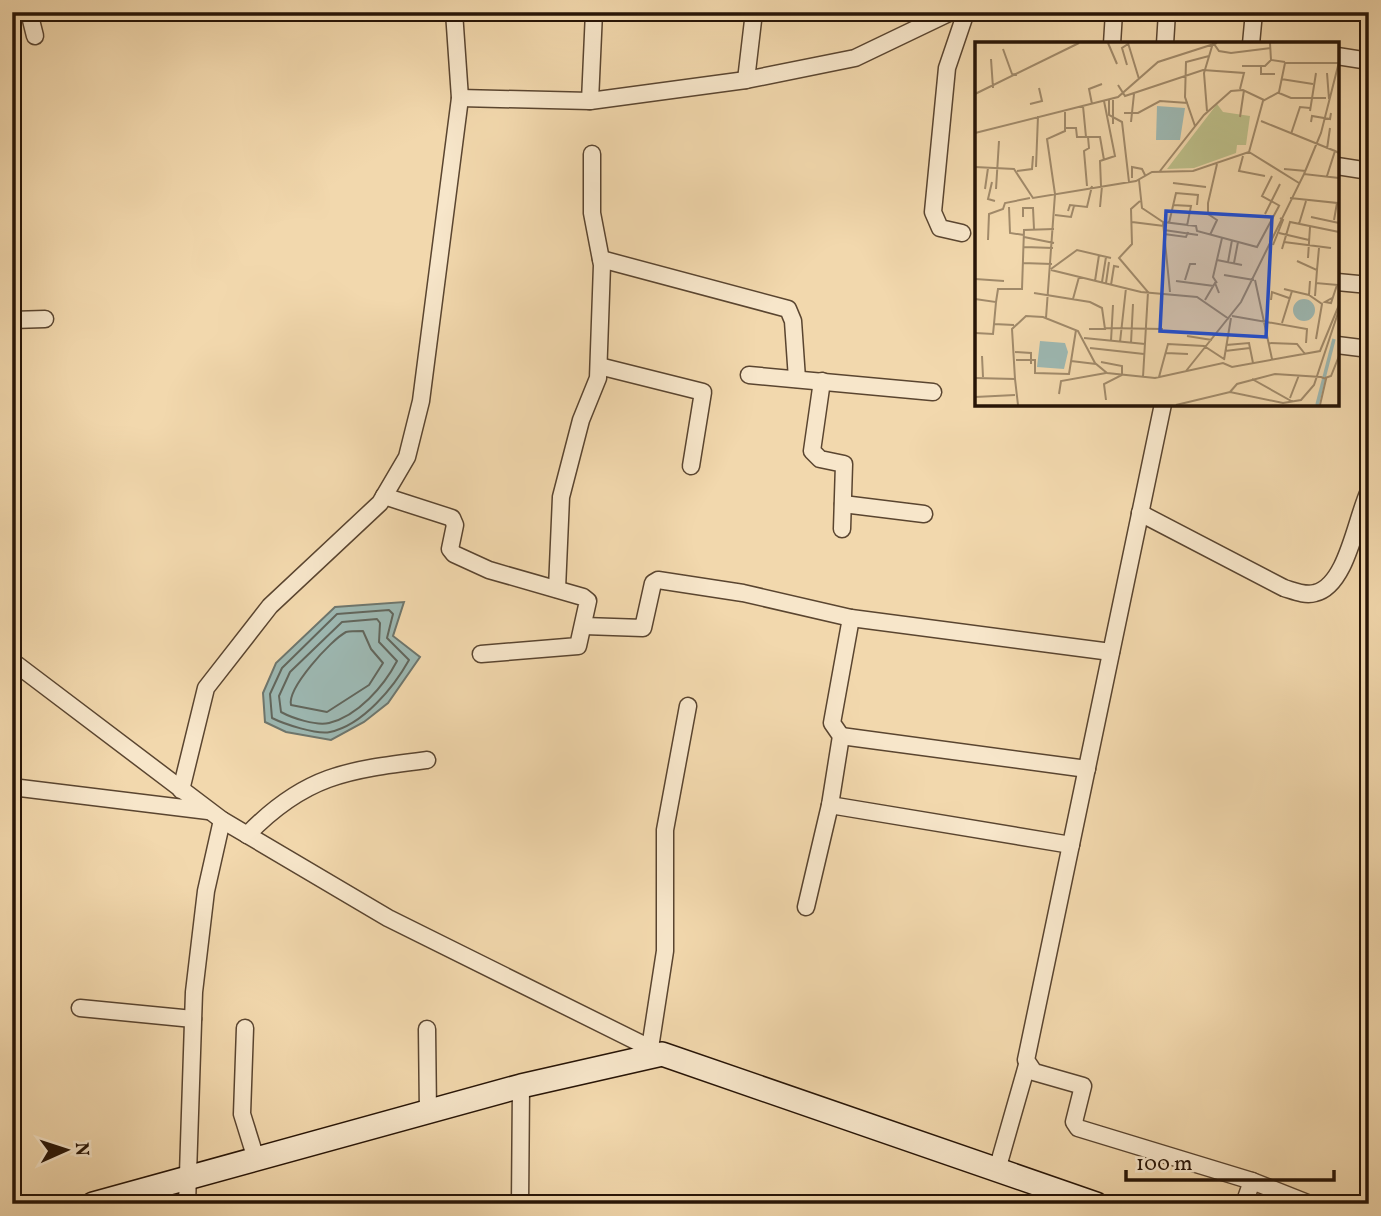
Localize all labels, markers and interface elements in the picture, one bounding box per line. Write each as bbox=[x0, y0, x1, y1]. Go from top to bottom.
inset map bbox=[975, 42, 1339, 406]
north arrow bbox=[32, 1114, 102, 1184]
scale bar bbox=[1126, 1139, 1334, 1183]
text: N bbox=[68, 1142, 94, 1157]
text: 100 m bbox=[1136, 1150, 1193, 1179]

